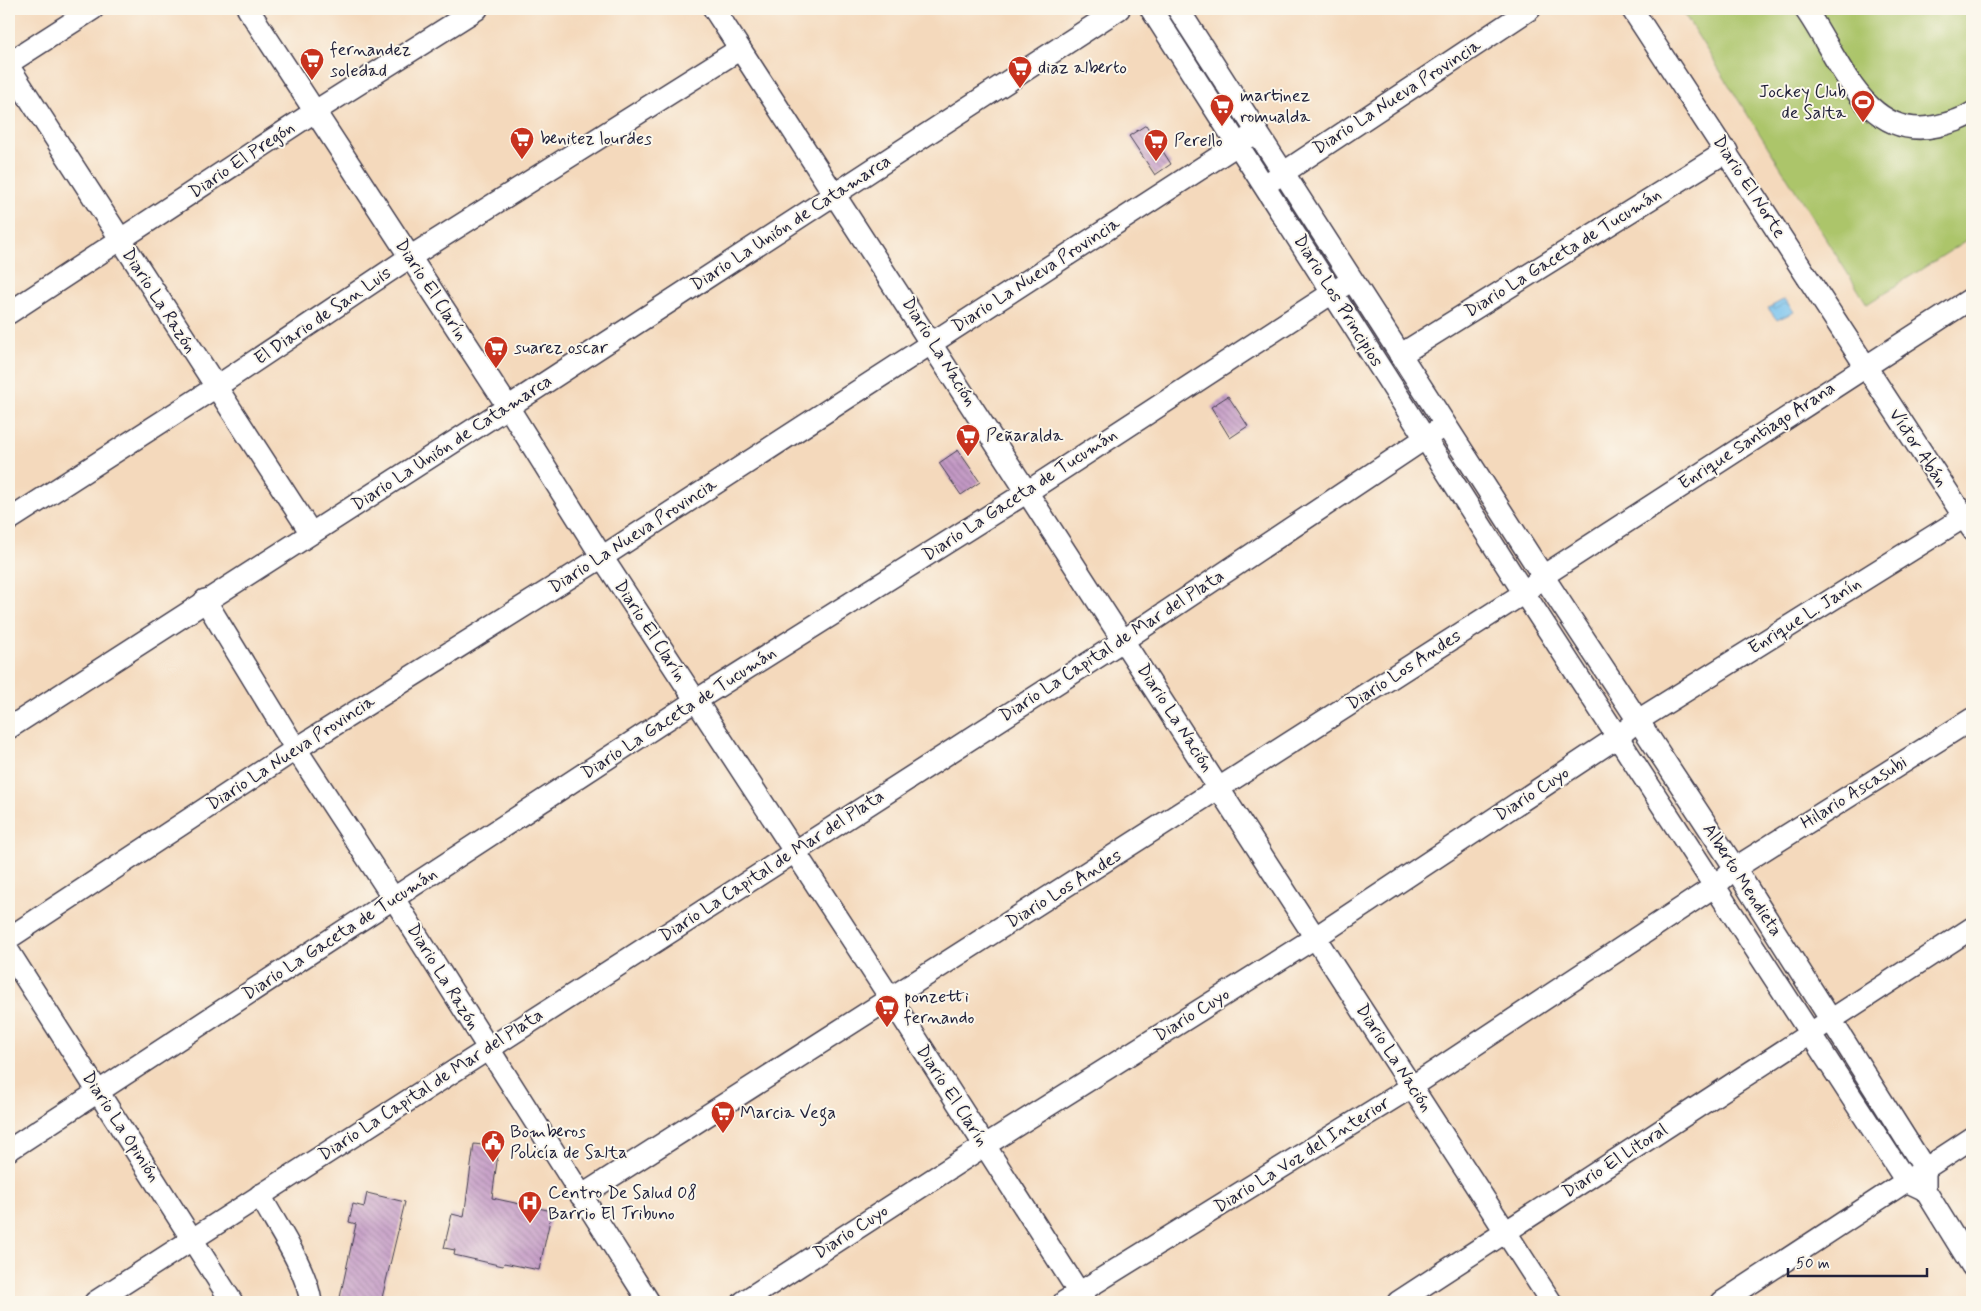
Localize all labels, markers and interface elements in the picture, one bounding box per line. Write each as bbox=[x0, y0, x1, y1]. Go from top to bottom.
street label: Diario La Nueva Provincia bbox=[1308, 34, 1486, 160]
place label: fernandez soledad bbox=[330, 38, 411, 83]
supermarket icon: fernandez soledad bbox=[299, 47, 325, 81]
supermarket icon: diaz alberto bbox=[1007, 55, 1033, 89]
place label: diaz alberto bbox=[1038, 56, 1127, 80]
place label: Jockey Club de Salta bbox=[1759, 80, 1846, 125]
place label: martinez romualda bbox=[1240, 84, 1311, 129]
sports icon: Jockey Club de Salta bbox=[1850, 89, 1876, 123]
supermarket icon: martinez romualda bbox=[1209, 93, 1235, 127]
street label: Diario El Pregón bbox=[184, 116, 300, 204]
supermarket icon: benitez lourdes bbox=[509, 126, 535, 160]
place label: benitez lourdes bbox=[540, 127, 652, 151]
supermarket icon: Perello bbox=[1143, 128, 1169, 162]
place label: Perello bbox=[1174, 129, 1223, 153]
street label: Diario El Norte bbox=[1707, 131, 1791, 243]
street label: Diario La Unión de Catamarca bbox=[686, 149, 896, 297]
street label: Diario La Gaceta de Tucumán bbox=[1460, 183, 1666, 323]
street label: Diario La Nueva Provincia bbox=[947, 212, 1125, 338]
street label: Diario Los Principios bbox=[1288, 230, 1388, 372]
street label: Diario El Clarín bbox=[389, 235, 473, 345]
street label: Diario La Razón bbox=[116, 244, 202, 358]
street label: El Diario de San Luis bbox=[250, 261, 396, 371]
street label: Diario La Nación bbox=[896, 293, 982, 411]
supermarket icon: suarez oscar bbox=[483, 335, 509, 369]
place label: suarez oscar bbox=[514, 336, 609, 360]
street label: Diario La Unión de Catamarca bbox=[347, 369, 557, 517]
street label: Enrique Santiago Arana bbox=[1674, 376, 1840, 496]
street label: Víctor Abán bbox=[1883, 404, 1953, 492]
street label: Diario La Gaceta de Tucumán bbox=[918, 423, 1122, 567]
supermarket icon: Peñaralda bbox=[955, 423, 981, 457]
place label: Peñaralda bbox=[986, 424, 1063, 448]
street label: Diario La Nueva Provincia bbox=[544, 473, 722, 599]
street label: Diario La Capital de Mar del Plata bbox=[995, 564, 1229, 728]
street label: Enrique L. Janín bbox=[1744, 572, 1866, 660]
street label: Diario El Clarín bbox=[608, 576, 692, 686]
street label: Diario Los Andes bbox=[1342, 624, 1466, 716]
street label: Diario La Gaceta de Tucumán bbox=[577, 641, 781, 785]
street label: Diario La Nación bbox=[1131, 659, 1219, 777]
street label: Diario La Nueva Provincia bbox=[202, 690, 380, 816]
street label: Hilario Ascasubi bbox=[1796, 751, 1912, 835]
street label: Diario Cuyo bbox=[1490, 761, 1574, 827]
street label: Diario La Capital de Mar del Plata bbox=[655, 784, 889, 948]
street label: Alberto Mendieta bbox=[1697, 819, 1787, 941]
street label: Diario Los Andes bbox=[1002, 844, 1126, 934]
street label: Diario La Gaceta de Tucumán bbox=[238, 862, 442, 1006]
street label: Diario La Razón bbox=[401, 919, 485, 1035]
street label: Diario Cuyo bbox=[1150, 982, 1234, 1048]
place label: ponzetti fernando bbox=[904, 985, 975, 1030]
supermarket icon: ponzetti fernando bbox=[874, 994, 900, 1028]
street label: Diario La Nación bbox=[1350, 999, 1438, 1117]
street label: Diario La Capital de Mar del Plata bbox=[314, 1003, 548, 1167]
street label: Diario El Clarín bbox=[910, 1041, 994, 1151]
street label: Diario La Opinión bbox=[76, 1067, 166, 1187]
street label: Diario La Voz del Interior bbox=[1210, 1091, 1395, 1219]
supermarket icon: Marcia Vega bbox=[710, 1100, 736, 1134]
place label: Marcia Vega bbox=[740, 1101, 836, 1127]
street label: Diario El Litoral bbox=[1558, 1118, 1672, 1204]
place label: Bomberos Policía de Salta bbox=[510, 1120, 627, 1165]
public building icon: Bomberos Policía de Salta bbox=[480, 1129, 506, 1163]
place label: Centro De Salud 08 Barrio El Tribuno bbox=[548, 1181, 697, 1226]
hospital icon: Centro De Salud 08 Barrio El Tribuno bbox=[517, 1190, 543, 1224]
street label: Diario Cuyo bbox=[809, 1199, 893, 1265]
scale bar bbox=[1788, 1246, 1927, 1278]
text: 50 m bbox=[1796, 1254, 1830, 1274]

